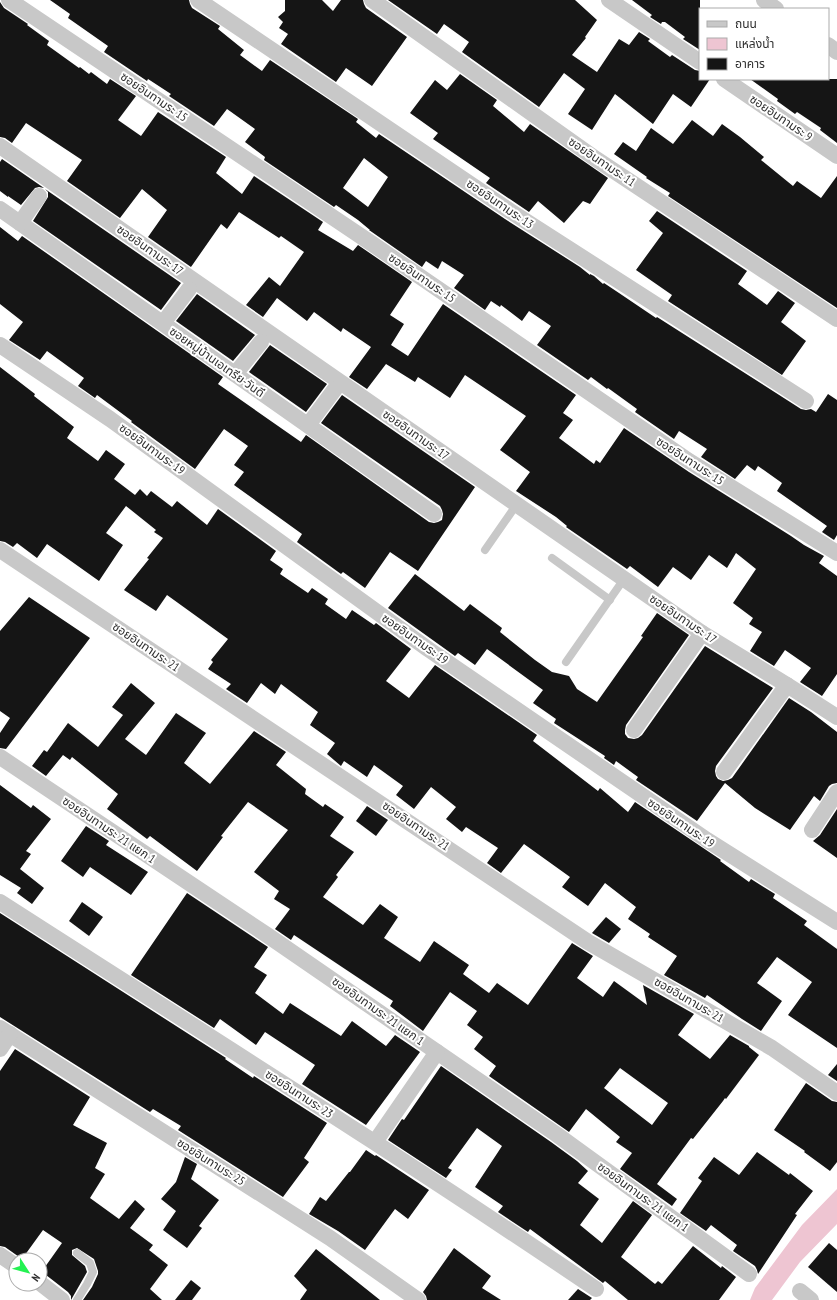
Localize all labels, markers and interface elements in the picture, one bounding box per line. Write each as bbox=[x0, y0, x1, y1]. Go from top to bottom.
legend bbox=[699, 8, 829, 80]
text: ถนน bbox=[735, 16, 757, 31]
text: แหล่งน้ำ bbox=[735, 35, 774, 51]
text: อาคาร bbox=[735, 56, 765, 71]
street label: ซอยอินทามระ 15 bbox=[118, 69, 191, 125]
street label: ซอยอินทามระ 9 bbox=[747, 91, 815, 144]
street label: ซอยอินทามระ 11 bbox=[566, 134, 639, 190]
street label: ซอยอินทามระ 13 bbox=[464, 176, 537, 232]
street label: ซอยอินทามระ 17 bbox=[114, 221, 186, 278]
street label: ซอยอินทามระ 15 bbox=[386, 250, 459, 306]
street label: ซอยหมู่บ้านเอเทรีย-วันดี bbox=[167, 323, 268, 400]
street label: ซอยอินทามระ 17 bbox=[380, 406, 452, 463]
street label: ซอยอินทามระ 19 bbox=[116, 420, 188, 478]
street label: ซอยอินทามระ 15 bbox=[654, 433, 727, 488]
street label: ซอยอินทามระ 17 bbox=[647, 591, 720, 647]
street label: ซอยอินทามระ 19 bbox=[379, 610, 451, 667]
street label: ซอยอินทามระ 21 bbox=[110, 619, 183, 675]
street label: ซอยอินทามระ 21 แยก 1 bbox=[60, 793, 159, 866]
street label: ซอยอินทามระ 19 bbox=[645, 795, 718, 851]
street label: ซอยอินทามระ 21 bbox=[380, 798, 453, 854]
street label: ซอยอินทามระ 21 แยก 1 bbox=[329, 973, 427, 1048]
street label: ซอยอินทามระ 21 bbox=[652, 974, 727, 1025]
street label: ซอยอินทามระ 23 bbox=[263, 1066, 336, 1121]
street label: ซอยอินทามระ 25 bbox=[174, 1135, 248, 1189]
street label: ซอยอินทามระ 21 แยก 1 bbox=[595, 1158, 692, 1235]
north arrow bbox=[8, 1252, 48, 1292]
text: N bbox=[29, 1271, 44, 1284]

